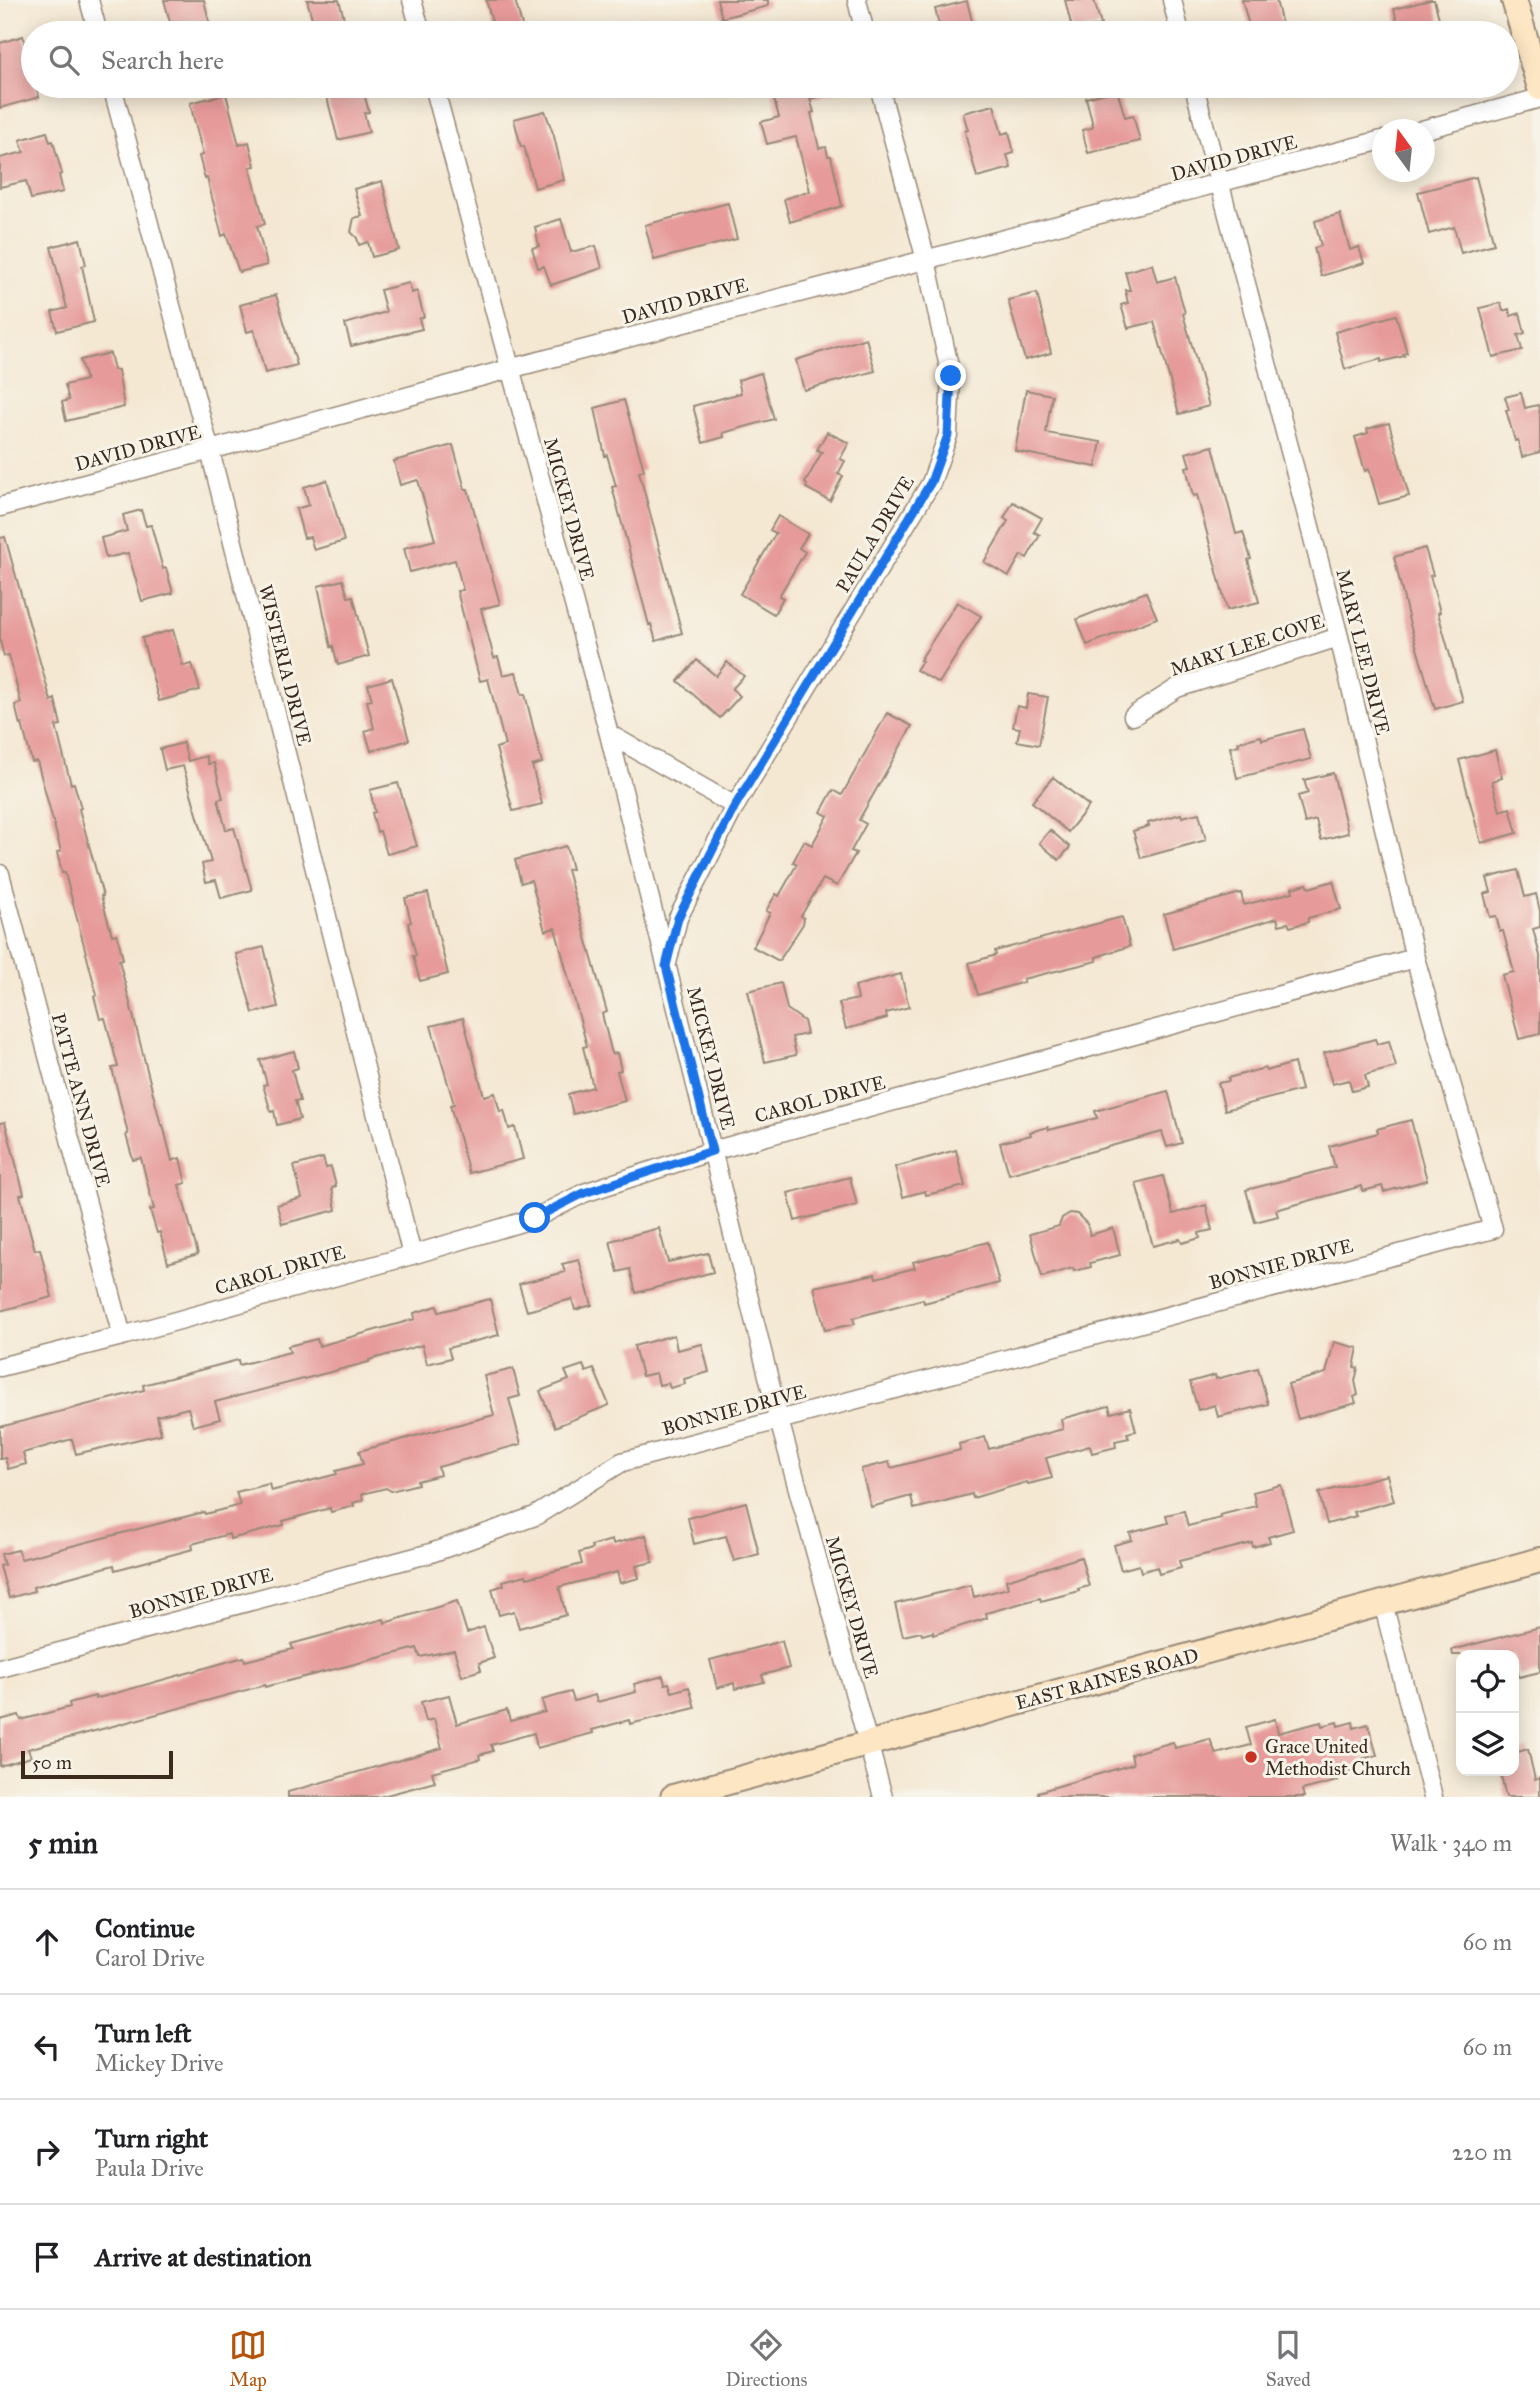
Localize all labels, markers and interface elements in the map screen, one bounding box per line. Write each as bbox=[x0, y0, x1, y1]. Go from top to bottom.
search box bbox=[21, 21, 1519, 98]
icon: search bbox=[45, 41, 83, 79]
text: Search here bbox=[101, 44, 224, 76]
north arrow bbox=[1372, 119, 1435, 182]
street label: DAVID DRIVE bbox=[1168, 130, 1300, 186]
street label: DAVID DRIVE bbox=[619, 273, 751, 329]
route end bbox=[935, 360, 966, 391]
street label: DAVID DRIVE bbox=[72, 420, 204, 476]
street label: MICKEY DRIVE bbox=[539, 435, 599, 583]
street label: PAULA DRIVE bbox=[831, 471, 919, 596]
street label: MARY LEE DRIVE bbox=[1331, 567, 1395, 738]
street label: WISTERIA DRIVE bbox=[254, 582, 316, 748]
street label: MARY LEE COVE bbox=[1167, 609, 1327, 681]
street label: MICKEY DRIVE bbox=[682, 984, 740, 1132]
street label: PATTE ANN DRIVE bbox=[47, 1011, 115, 1190]
street label: CAROL DRIVE bbox=[752, 1070, 888, 1127]
route start bbox=[519, 1202, 550, 1233]
street label: BONNIE DRIVE bbox=[1207, 1234, 1356, 1294]
street label: CAROL DRIVE bbox=[212, 1240, 348, 1300]
street label: BONNIE DRIVE bbox=[660, 1380, 809, 1440]
street label: MICKEY DRIVE bbox=[821, 1533, 883, 1681]
street label: BONNIE DRIVE bbox=[127, 1563, 276, 1623]
street label: EAST RAINES ROAD bbox=[1013, 1643, 1201, 1715]
map controls bbox=[1456, 1650, 1519, 1776]
button: locate bbox=[1456, 1650, 1519, 1713]
button: layers bbox=[1456, 1713, 1519, 1776]
place label: Grace United Methodist Church bbox=[1265, 1735, 1411, 1780]
scale bar bbox=[21, 1748, 173, 1780]
marker: Grace United Methodist Church bbox=[1243, 1749, 1259, 1765]
text: 50 m bbox=[32, 1751, 72, 1774]
text: 5 min bbox=[28, 1825, 98, 1861]
text: Walk · 340 m bbox=[1390, 1829, 1512, 1857]
text: Continue bbox=[95, 1912, 195, 1944]
icon: ahead bbox=[28, 1923, 66, 1961]
text: 60 m bbox=[1463, 1928, 1512, 1956]
text: Carol Drive bbox=[95, 1944, 205, 1972]
text: Turn left bbox=[95, 2017, 191, 2049]
icon: left bbox=[28, 2028, 66, 2066]
text: 60 m bbox=[1463, 2033, 1512, 2061]
text: Mickey Drive bbox=[95, 2049, 224, 2077]
text: Turn right bbox=[95, 2122, 208, 2154]
icon: right bbox=[28, 2133, 66, 2171]
text: 220 m bbox=[1452, 2138, 1512, 2166]
text: Paula Drive bbox=[95, 2154, 204, 2182]
icon: arrive bbox=[28, 2238, 66, 2276]
text: Arrive at destination bbox=[95, 2241, 312, 2273]
tab: Map bbox=[229, 2326, 267, 2391]
tab: Directions bbox=[725, 2326, 807, 2391]
tab: Saved bbox=[1266, 2326, 1311, 2391]

